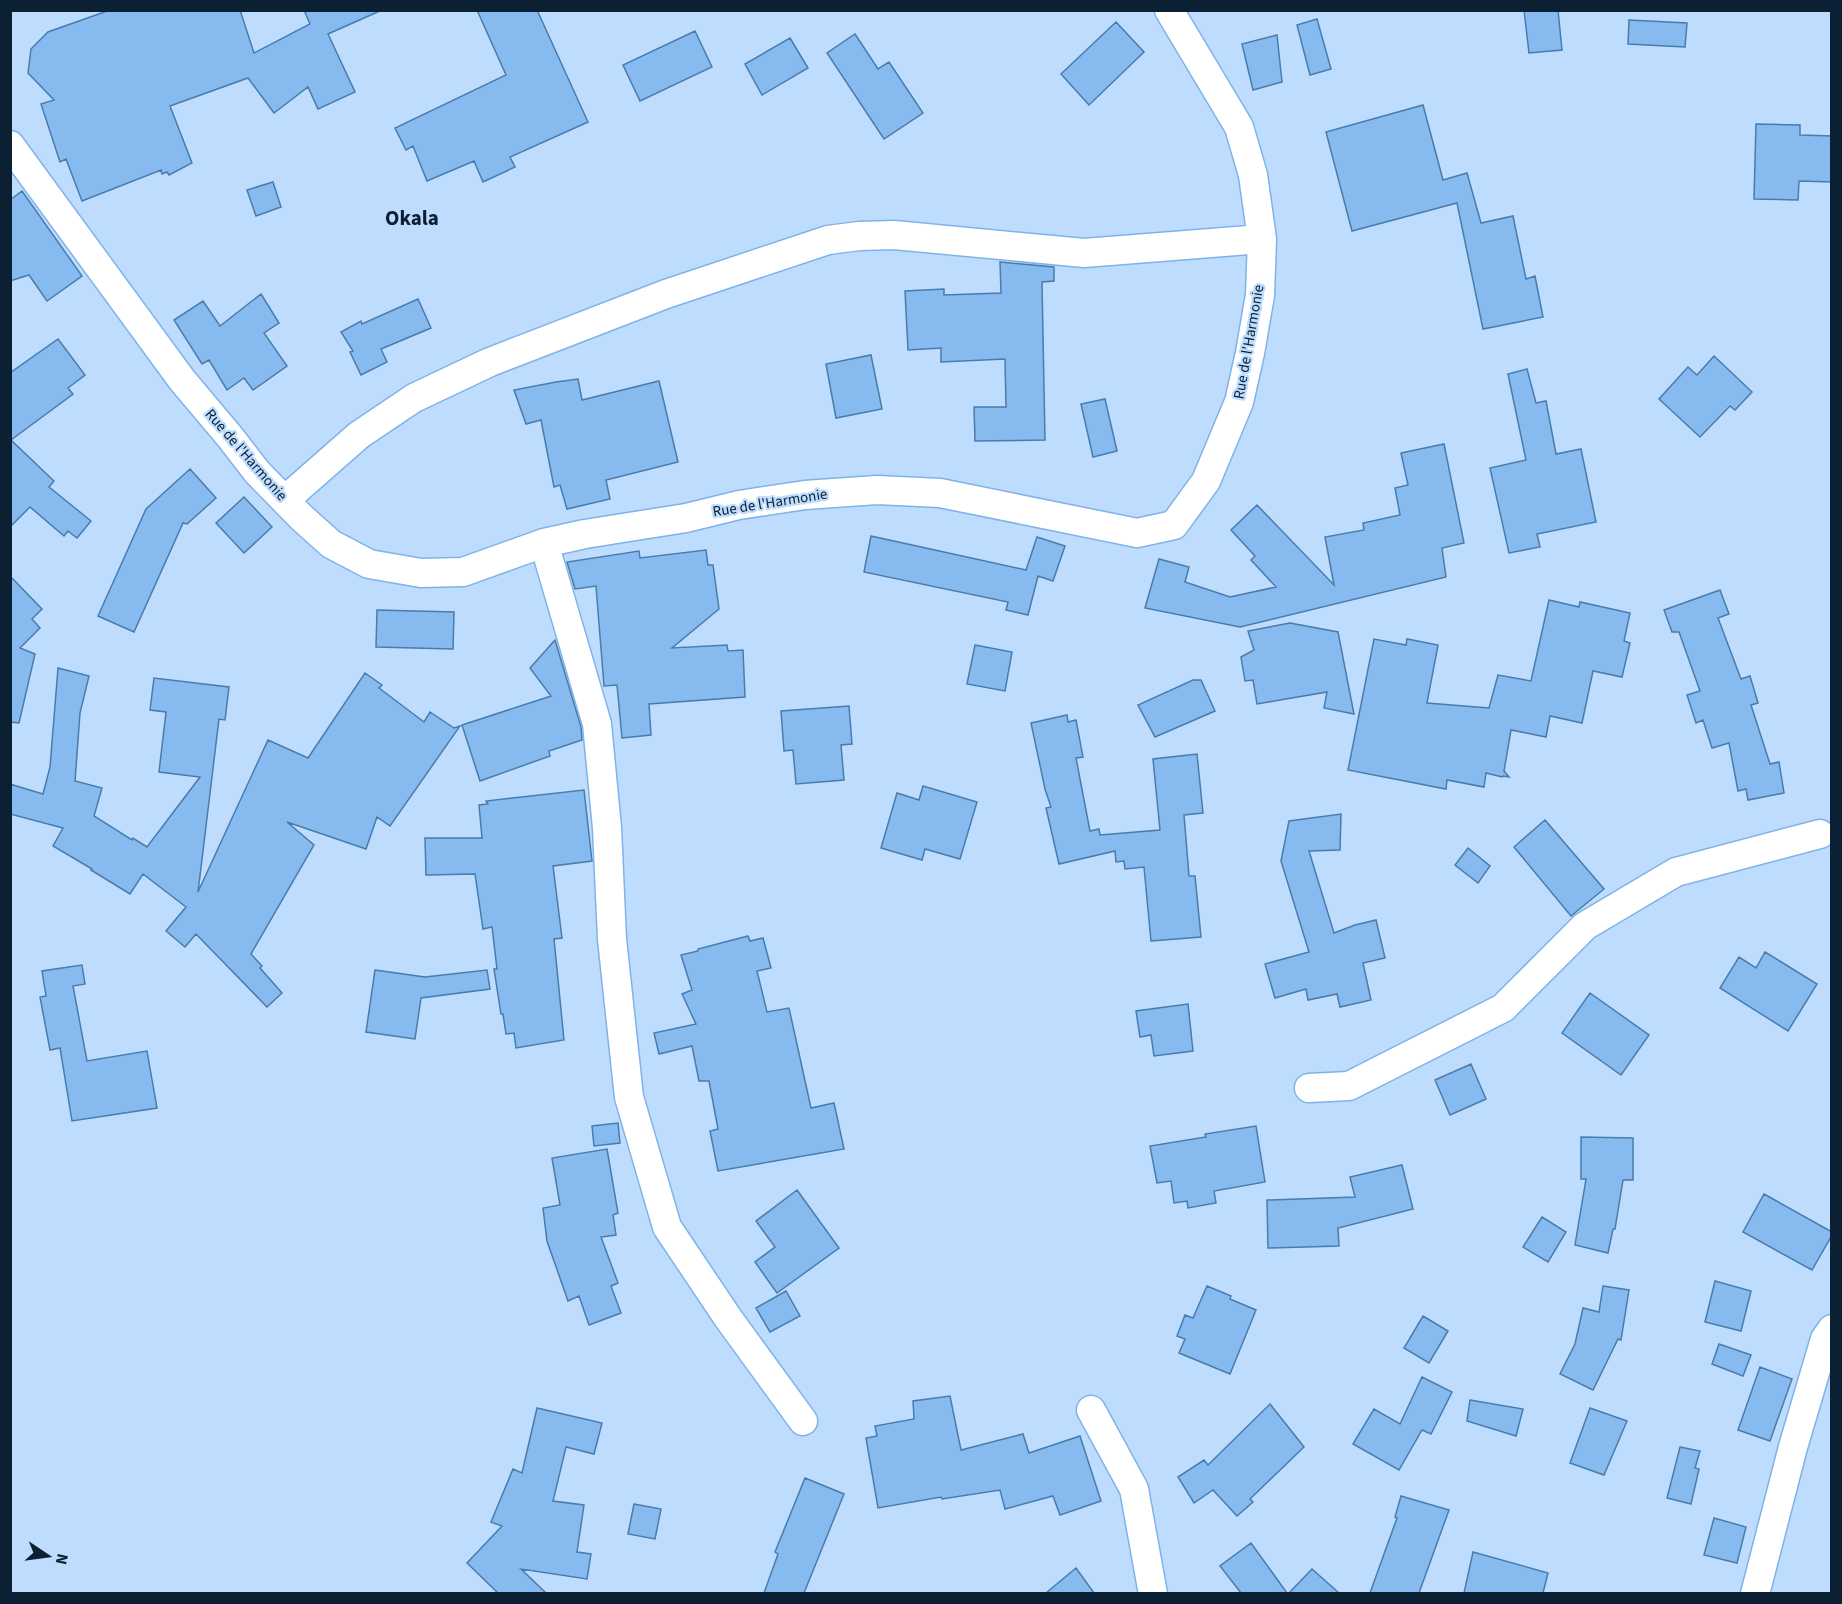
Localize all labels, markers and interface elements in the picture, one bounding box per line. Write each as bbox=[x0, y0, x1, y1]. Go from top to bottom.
district label: Okala bbox=[385, 203, 439, 233]
street label: Rue de l'Harmonie bbox=[1229, 283, 1269, 401]
street label: Rue de l'Harmonie bbox=[200, 404, 292, 506]
street label: Rue de l'Harmonie bbox=[711, 484, 829, 522]
north arrow bbox=[18, 1526, 78, 1586]
text: N bbox=[50, 1551, 74, 1567]

